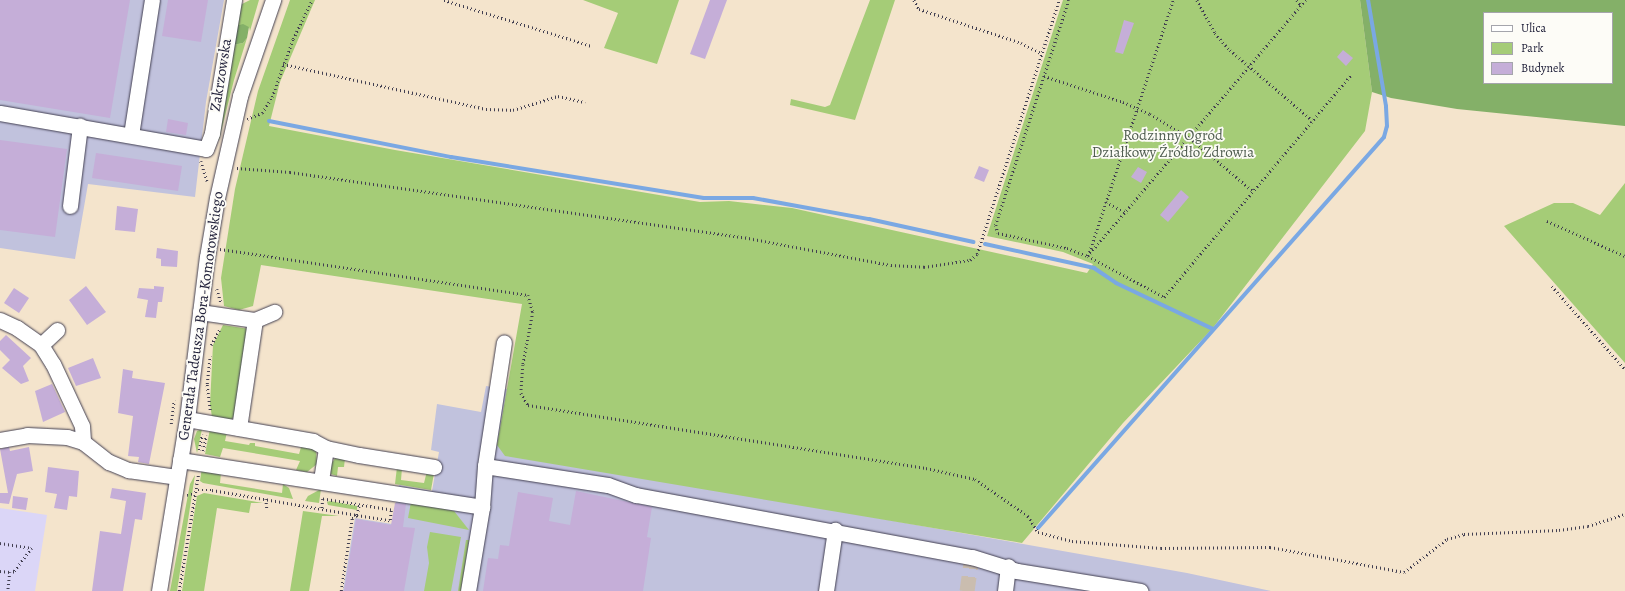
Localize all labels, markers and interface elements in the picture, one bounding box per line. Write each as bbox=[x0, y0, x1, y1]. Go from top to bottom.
legend bbox=[1483, 12, 1613, 84]
text: Ulica bbox=[1521, 20, 1546, 36]
street label: Zakrzowska bbox=[206, 37, 236, 113]
text: Park bbox=[1521, 40, 1544, 56]
text: Budynek bbox=[1521, 60, 1564, 76]
park label: Rodzinny Ogród Działkowy Źródło Zdrowia bbox=[1092, 126, 1254, 161]
street label: Generała Tadeusza Bora-Komorowskiego bbox=[175, 190, 227, 442]

